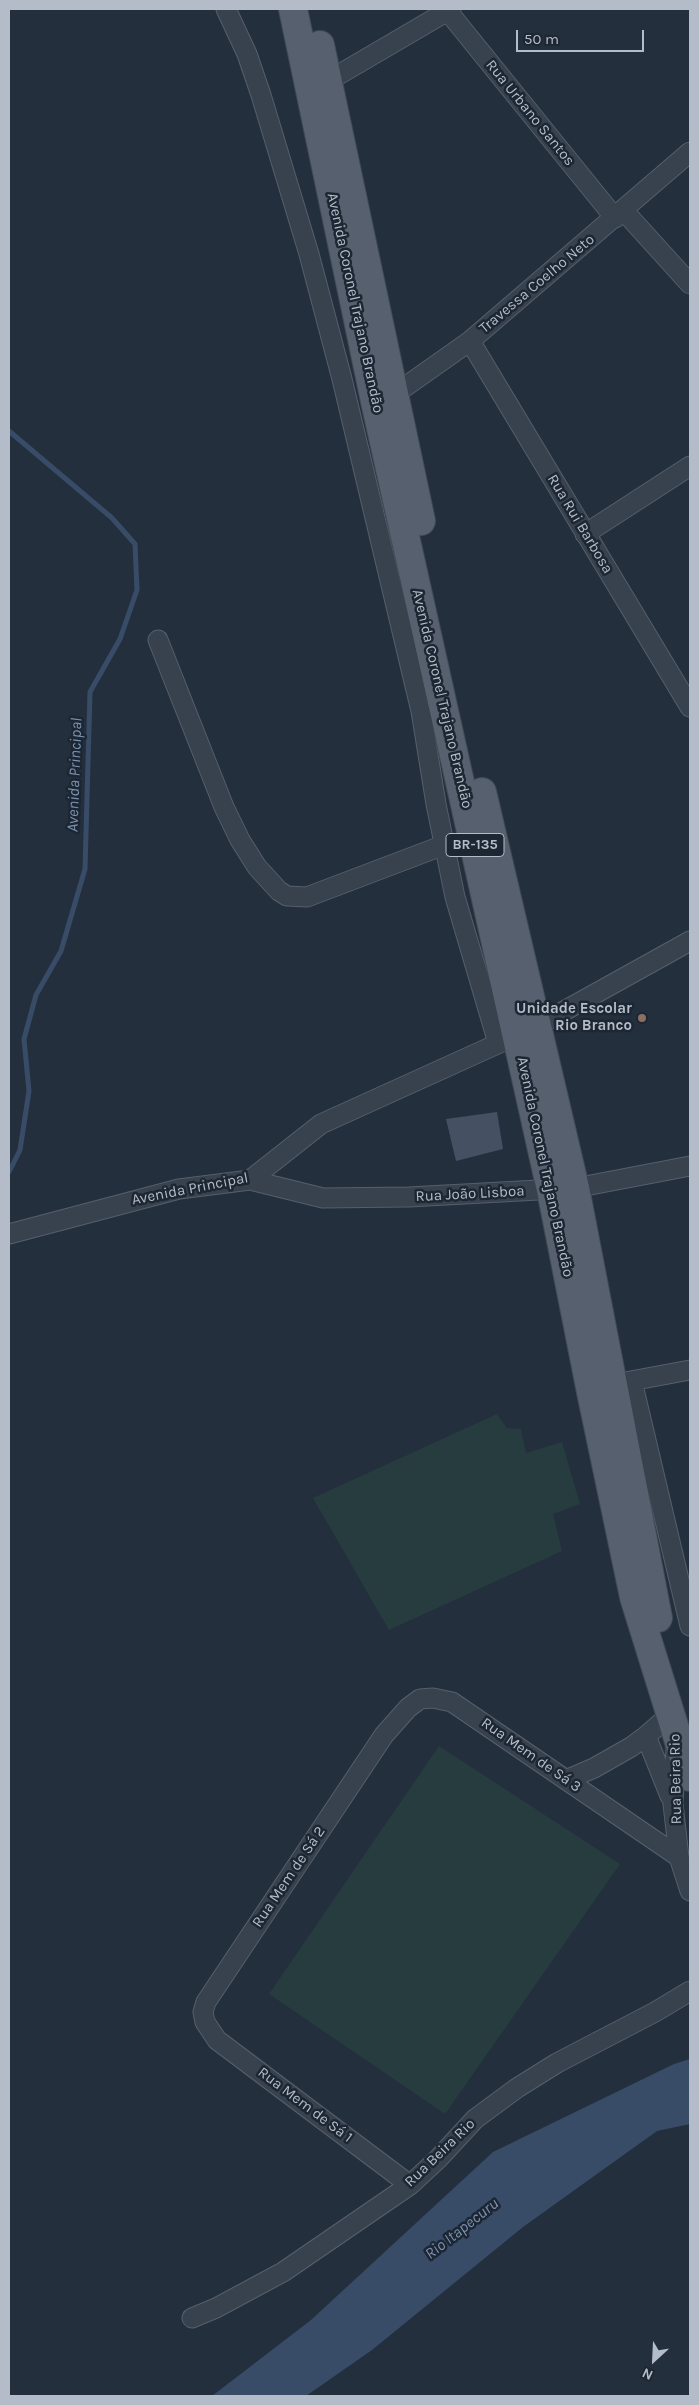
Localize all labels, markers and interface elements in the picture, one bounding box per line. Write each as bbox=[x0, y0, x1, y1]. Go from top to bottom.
scale bar bbox=[519, 20, 646, 52]
text: 50 m bbox=[524, 30, 559, 48]
street label: Rua Urbano Santos bbox=[482, 56, 578, 170]
street label: Avenida Coronel Trajano Brandão bbox=[323, 191, 387, 415]
street label: Travessa Coelho Neto bbox=[476, 231, 598, 337]
street label: Rua Rui Barbosa bbox=[543, 471, 617, 577]
street label: Avenida Coronel Trajano Brandão bbox=[408, 588, 476, 810]
water label: Avenida Principal bbox=[63, 717, 87, 833]
road number: BR-135 bbox=[446, 834, 504, 856]
place label: Unidade Escolar Rio Branco bbox=[516, 1000, 632, 1035]
marker: Unidade Escolar Rio Branco bbox=[636, 1012, 648, 1024]
street label: Avenida Coronel Trajano Brandão bbox=[513, 1055, 577, 1279]
street label: Avenida Principal bbox=[130, 1169, 250, 1209]
street label: Rua João Lisboa bbox=[415, 1182, 525, 1206]
street label: Rua Mem de Sá 3 bbox=[478, 1714, 584, 1796]
street label: Rua Beira Rio bbox=[666, 1734, 686, 1824]
street label: Rua Mem de Sá 2 bbox=[249, 1823, 329, 1931]
street label: Rua Mem de Sá 1 bbox=[254, 2063, 356, 2147]
street label: Rua Beira Rio bbox=[401, 2115, 479, 2191]
water label: Rio Itapecuru bbox=[421, 2194, 503, 2264]
north arrow bbox=[629, 2335, 679, 2385]
text: N bbox=[639, 2364, 656, 2384]

